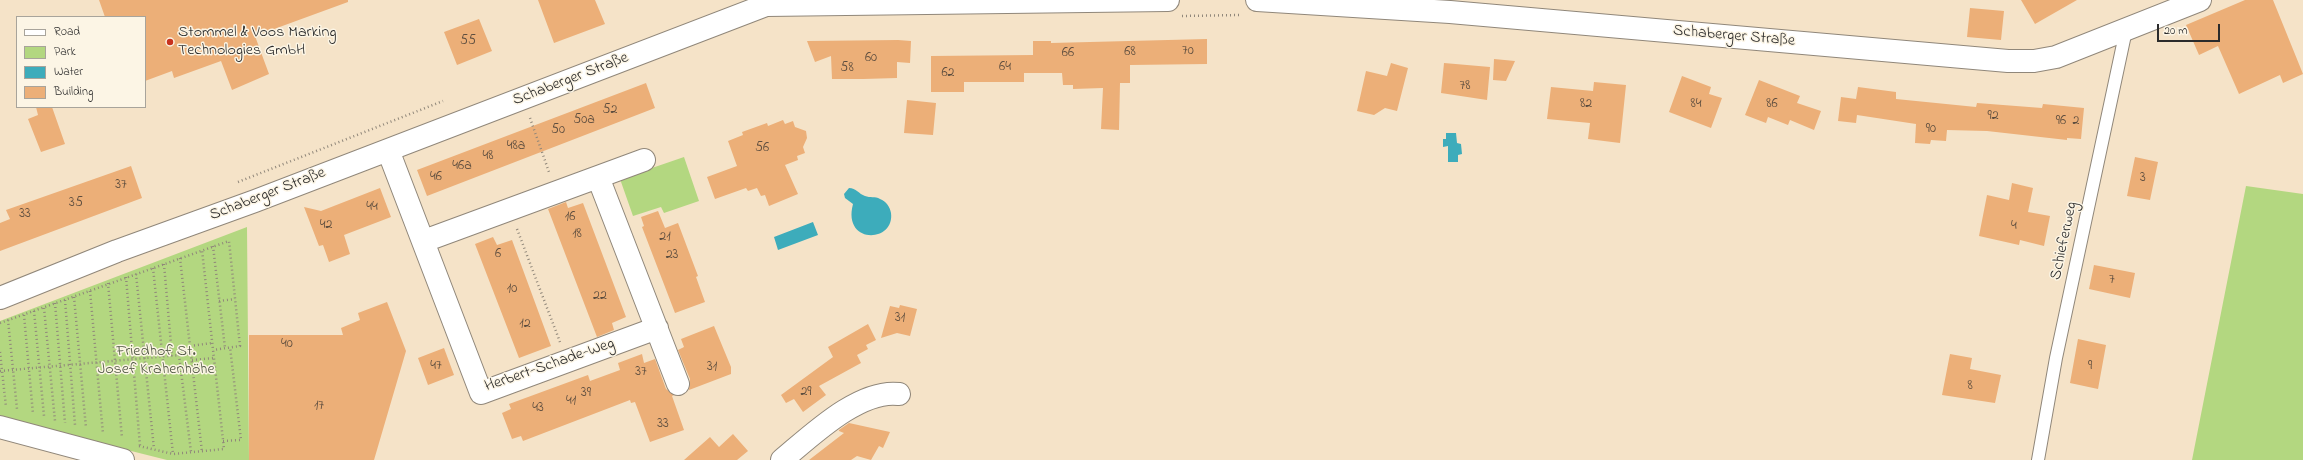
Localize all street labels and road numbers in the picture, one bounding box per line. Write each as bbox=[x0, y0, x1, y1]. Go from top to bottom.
street label: Schaberger Straße bbox=[1672, 22, 1796, 52]
street label: Schaberger Straße bbox=[510, 49, 632, 111]
street label: Schaberger Straße bbox=[207, 164, 329, 226]
street label: Schieferweg bbox=[2047, 200, 2083, 282]
street label: Herbert-Schade-Weg bbox=[483, 335, 617, 397]

